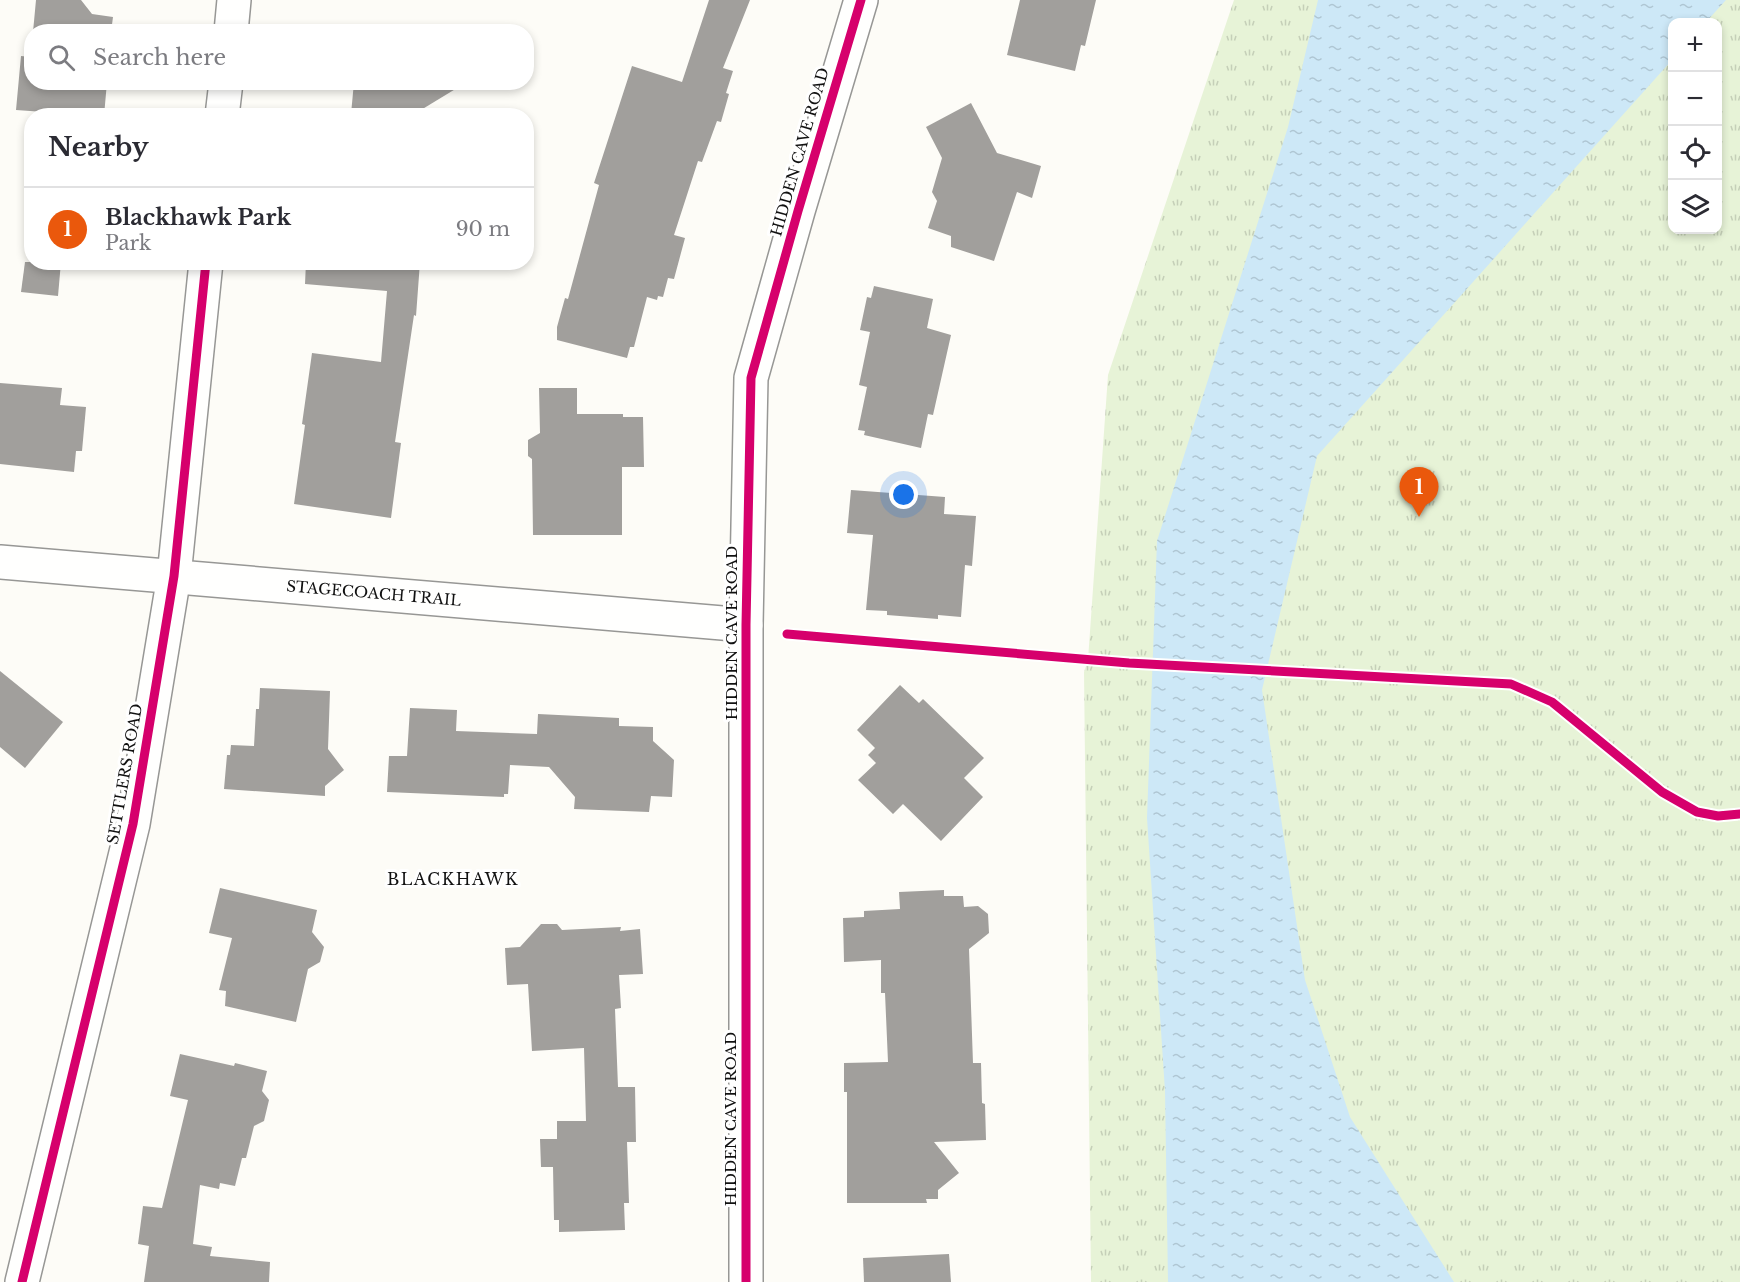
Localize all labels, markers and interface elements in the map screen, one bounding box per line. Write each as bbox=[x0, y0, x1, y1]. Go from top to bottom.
map controls bbox=[1668, 18, 1722, 234]
button: + bbox=[1668, 18, 1722, 72]
search box bbox=[24, 24, 534, 90]
icon: search bbox=[45, 41, 78, 74]
text: Search here bbox=[93, 44, 226, 71]
street label: HIDDEN CAVE ROAD bbox=[766, 65, 833, 238]
button: − bbox=[1668, 72, 1722, 126]
button: locate bbox=[1668, 126, 1722, 180]
text: Nearby bbox=[48, 131, 149, 163]
button: layers bbox=[1668, 180, 1722, 234]
text: Blackhawk Park bbox=[105, 204, 291, 231]
text: 1 bbox=[63, 217, 72, 241]
text: 90 m bbox=[456, 217, 510, 241]
text: Park bbox=[105, 231, 151, 255]
pin: 1 bbox=[1400, 468, 1438, 517]
your location bbox=[889, 480, 918, 509]
street label: HIDDEN CAVE ROAD bbox=[722, 546, 741, 720]
street label: STAGECOACH TRAIL bbox=[286, 576, 462, 610]
street label: SETTLERS ROAD bbox=[103, 702, 146, 846]
district label: BLACKHAWK bbox=[387, 869, 519, 889]
street label: HIDDEN CAVE ROAD bbox=[721, 1032, 740, 1206]

